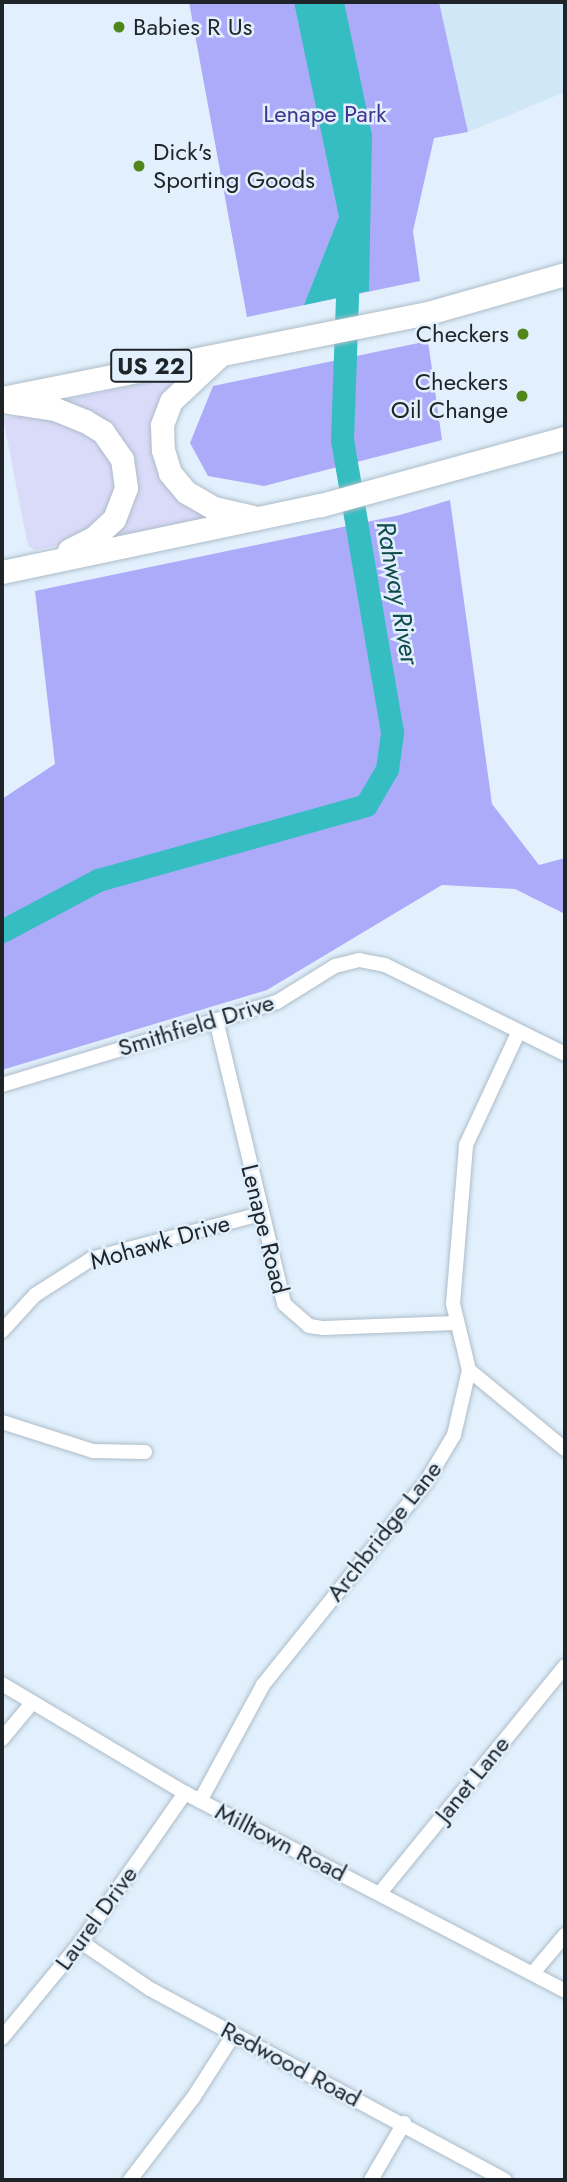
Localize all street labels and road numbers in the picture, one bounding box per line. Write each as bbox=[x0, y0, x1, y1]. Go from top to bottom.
road number: US 22 bbox=[109, 346, 193, 386]
street label: Smithfield Drive bbox=[114, 988, 278, 1062]
street label: Lenape Road bbox=[235, 1161, 295, 1297]
street label: Mohawk Drive bbox=[87, 1208, 233, 1276]
street label: Archbridge Lane bbox=[320, 1455, 448, 1607]
street label: Janet Lane bbox=[429, 1730, 515, 1828]
street label: Milltown Road bbox=[211, 1797, 351, 1887]
street label: Laurel Drive bbox=[49, 1860, 143, 1976]
street label: Redwood Road bbox=[216, 2015, 366, 2113]

